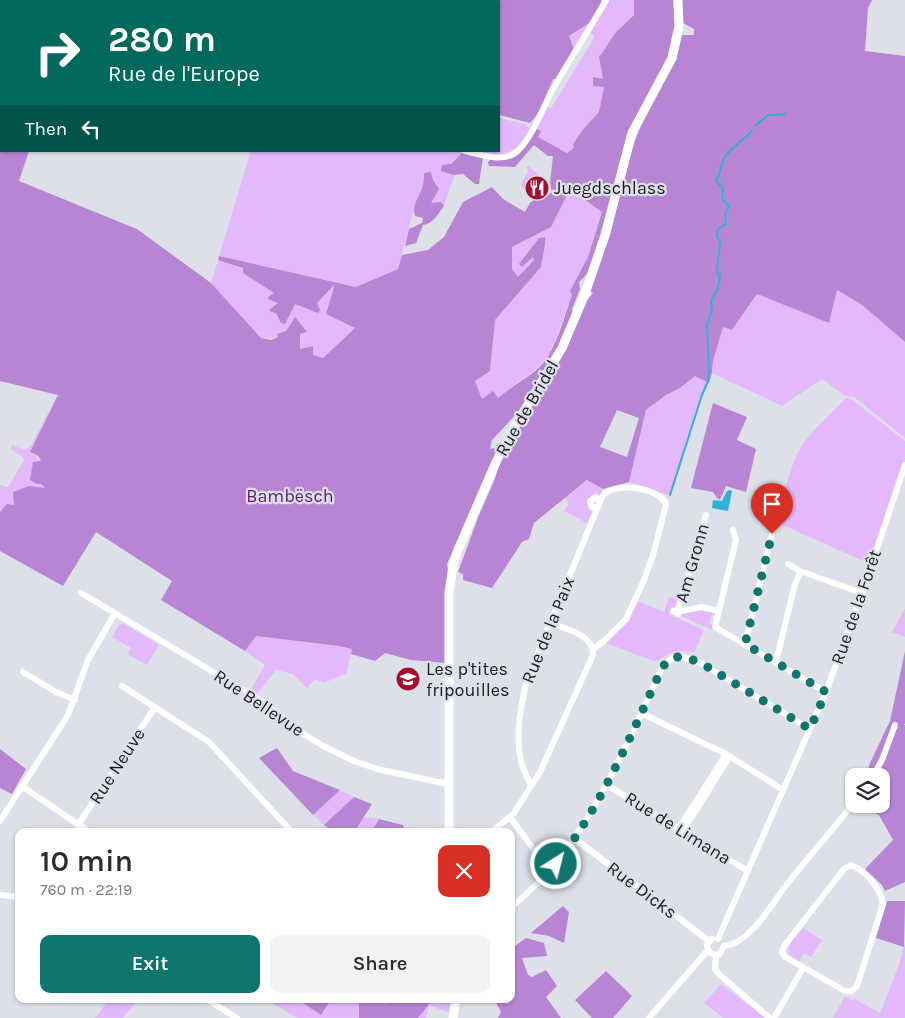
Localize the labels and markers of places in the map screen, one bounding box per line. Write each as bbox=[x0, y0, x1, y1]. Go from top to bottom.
restaurant icon: Juegdschlass bbox=[524, 175, 550, 201]
place label: Juegdschlass bbox=[554, 177, 666, 199]
pin bbox=[751, 483, 793, 534]
place label: Les p'tites fripouilles bbox=[426, 658, 509, 701]
school or university icon: Les p'tites fripouilles bbox=[395, 666, 421, 692]

